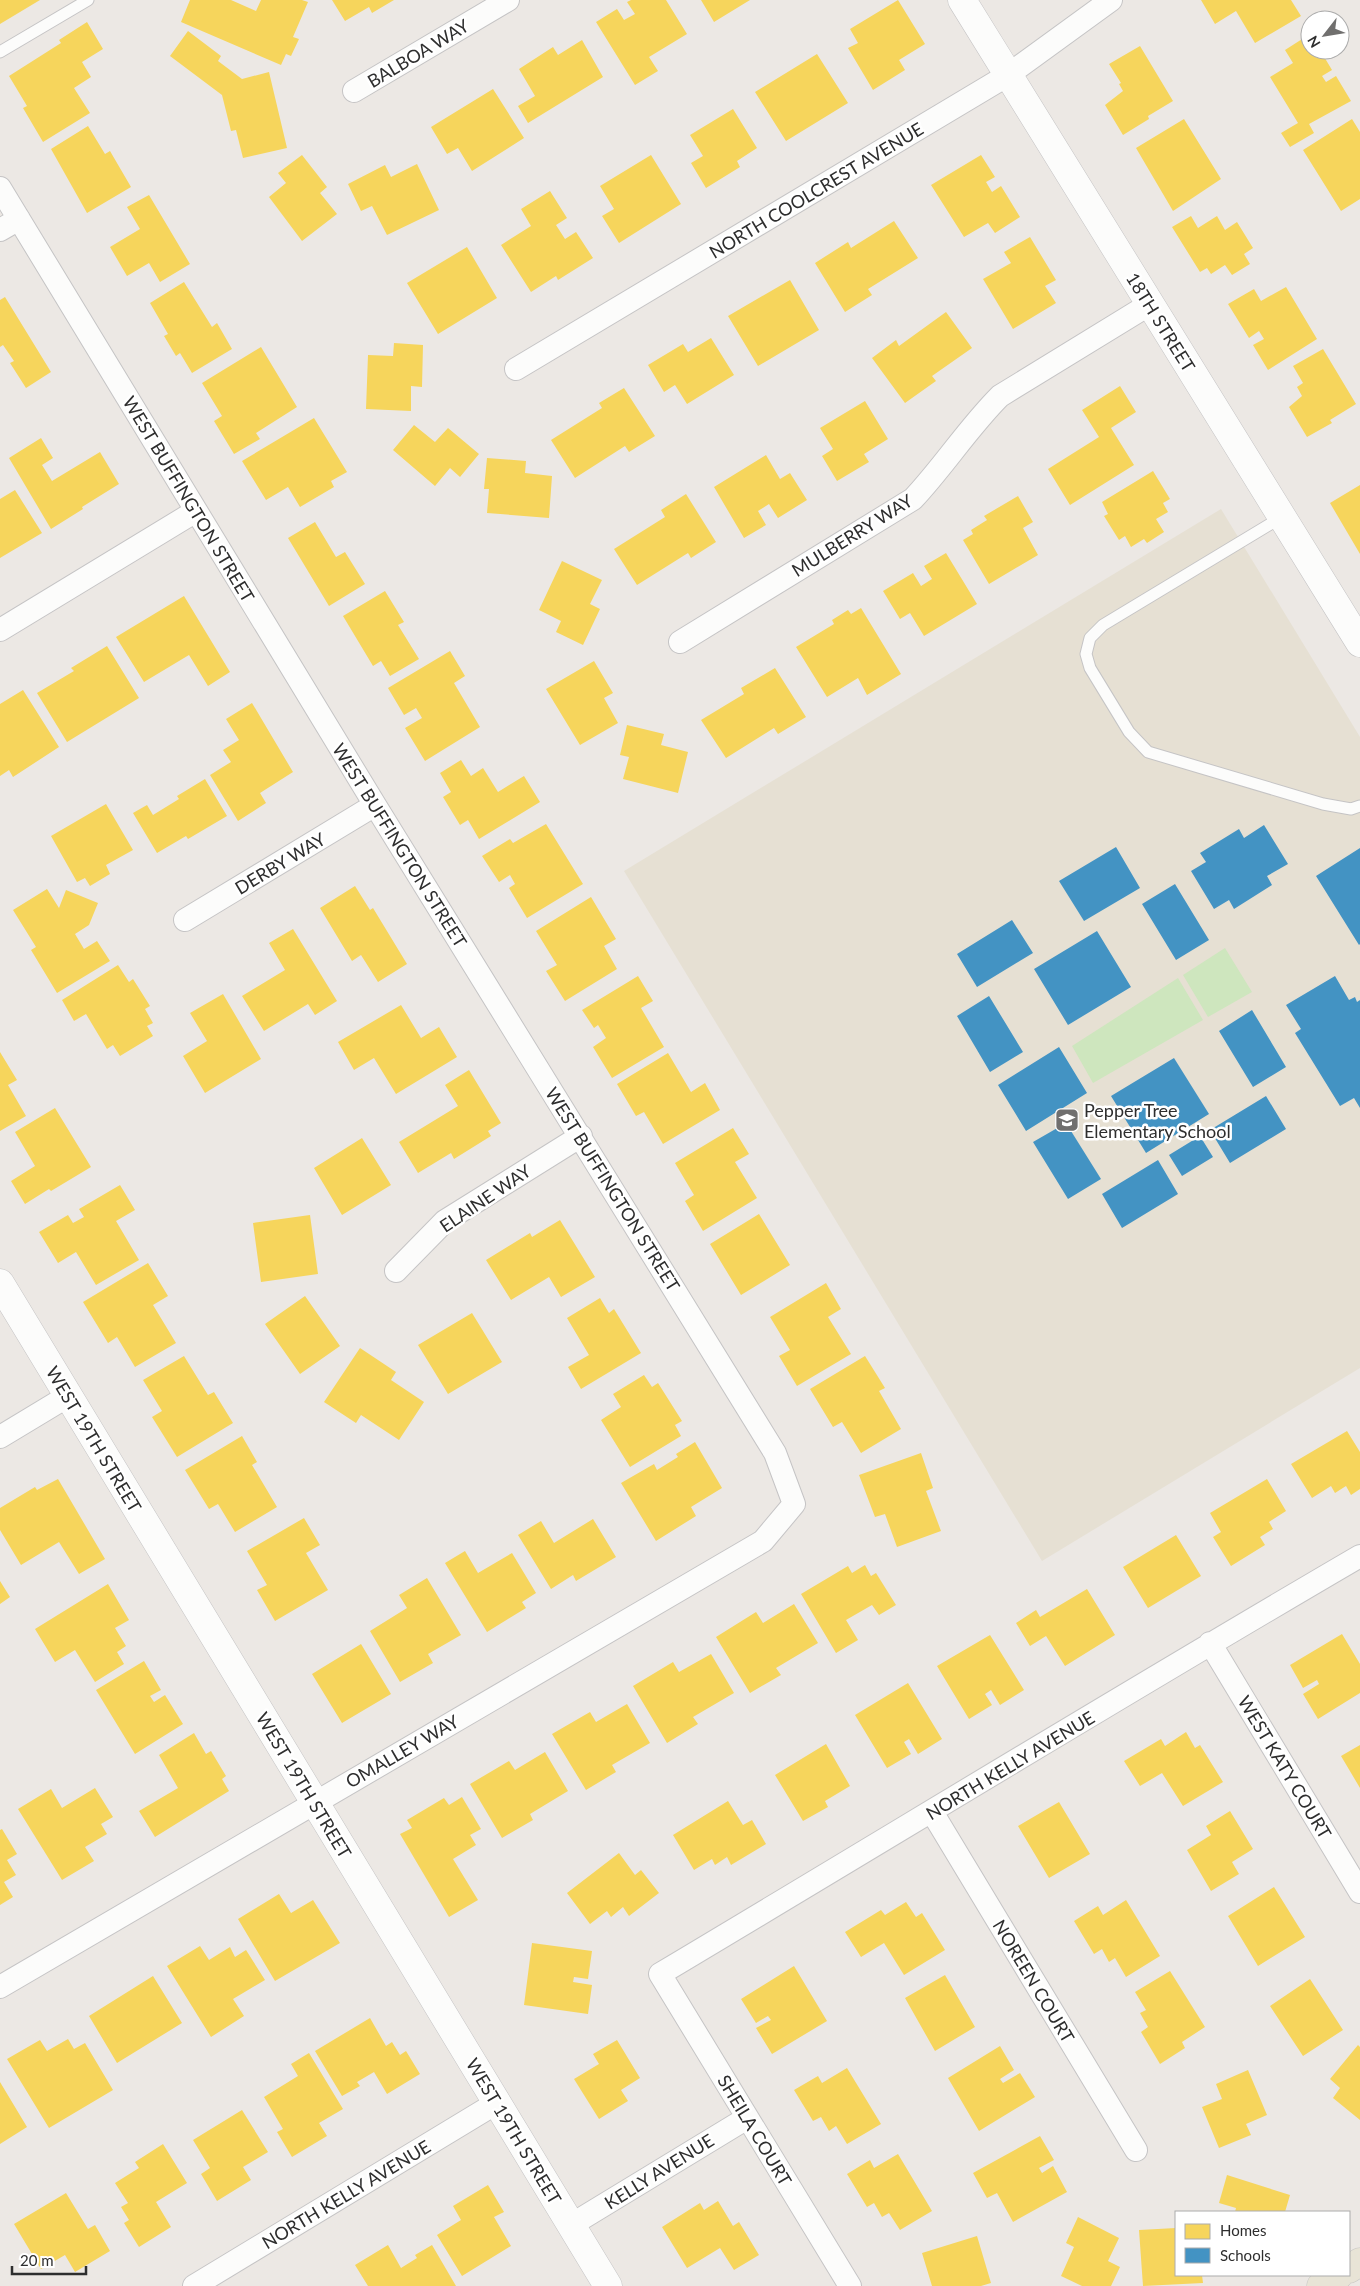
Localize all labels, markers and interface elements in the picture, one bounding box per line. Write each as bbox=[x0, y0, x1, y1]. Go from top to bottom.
north arrow bbox=[1300, 10, 1350, 60]
street label: BALBOA WAY bbox=[363, 14, 473, 92]
text: N bbox=[1303, 33, 1323, 51]
street label: NORTH COOLCREST AVENUE bbox=[705, 117, 927, 263]
street label: 18TH STREET bbox=[1122, 268, 1200, 376]
street label: WEST BUFFINGTON STREET bbox=[119, 392, 260, 606]
street label: MULBERRY WAY bbox=[788, 489, 917, 581]
street label: WEST BUFFINGTON STREET bbox=[328, 739, 472, 951]
street label: DERBY WAY bbox=[231, 827, 330, 899]
street label: WEST BUFFINGTON STREET bbox=[541, 1083, 685, 1295]
place label: Pepper Tree Elementary School bbox=[1084, 1099, 1231, 1142]
school or university icon: Pepper Tree Elementary School bbox=[1054, 1107, 1080, 1133]
street label: ELAINE WAY bbox=[435, 1159, 535, 1237]
street label: WEST 19TH STREET bbox=[42, 1362, 146, 1516]
street label: WEST KATY COURT bbox=[1234, 1691, 1337, 1843]
street label: NORTH KELLY AVENUE bbox=[922, 1706, 1098, 1824]
street label: WEST 19TH STREET bbox=[252, 1708, 356, 1862]
street label: OMALLEY WAY bbox=[341, 1709, 463, 1792]
street label: NOREEN COURT bbox=[989, 1916, 1080, 2047]
street label: WEST 19TH STREET bbox=[462, 2054, 566, 2208]
street label: SHEILA COURT bbox=[713, 2071, 797, 2190]
street label: KELLY AVENUE bbox=[600, 2129, 718, 2213]
street label: NORTH KELLY AVENUE bbox=[258, 2135, 434, 2253]
legend bbox=[1175, 2211, 1350, 2276]
text: Homes bbox=[1220, 2221, 1266, 2239]
scale bar bbox=[12, 2244, 86, 2276]
text: Schools bbox=[1220, 2246, 1271, 2264]
text: 20 m bbox=[20, 2251, 54, 2269]

